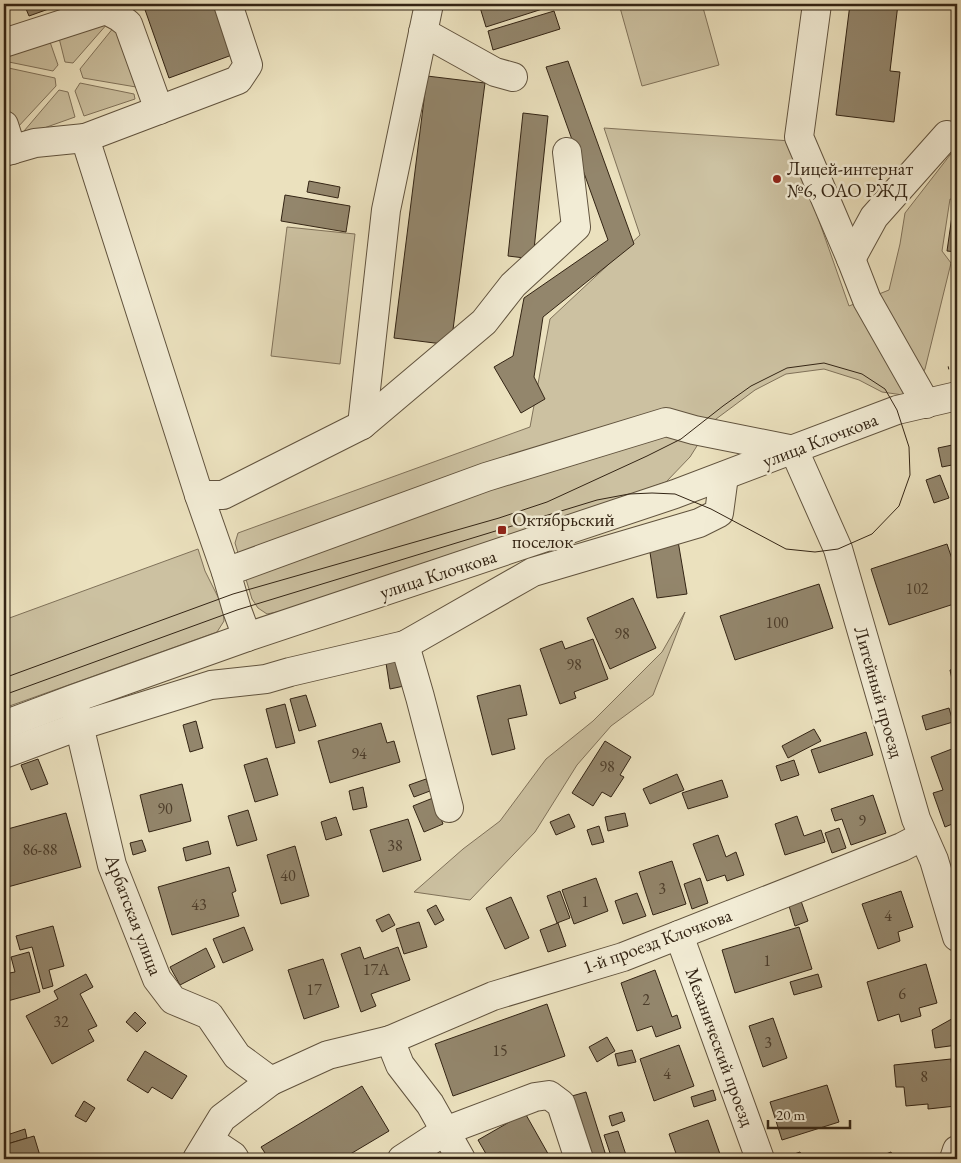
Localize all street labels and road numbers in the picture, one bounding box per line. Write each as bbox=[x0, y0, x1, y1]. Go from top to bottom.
street label: улица Клочкова bbox=[759, 406, 882, 473]
street label: улица Клочкова bbox=[376, 543, 500, 605]
street label: Литейный проезд bbox=[848, 623, 910, 761]
street label: Арбатская улица bbox=[99, 850, 169, 979]
street label: 1-й проезд Клочкова bbox=[579, 902, 736, 980]
street label: Механический проезд bbox=[680, 964, 760, 1130]

